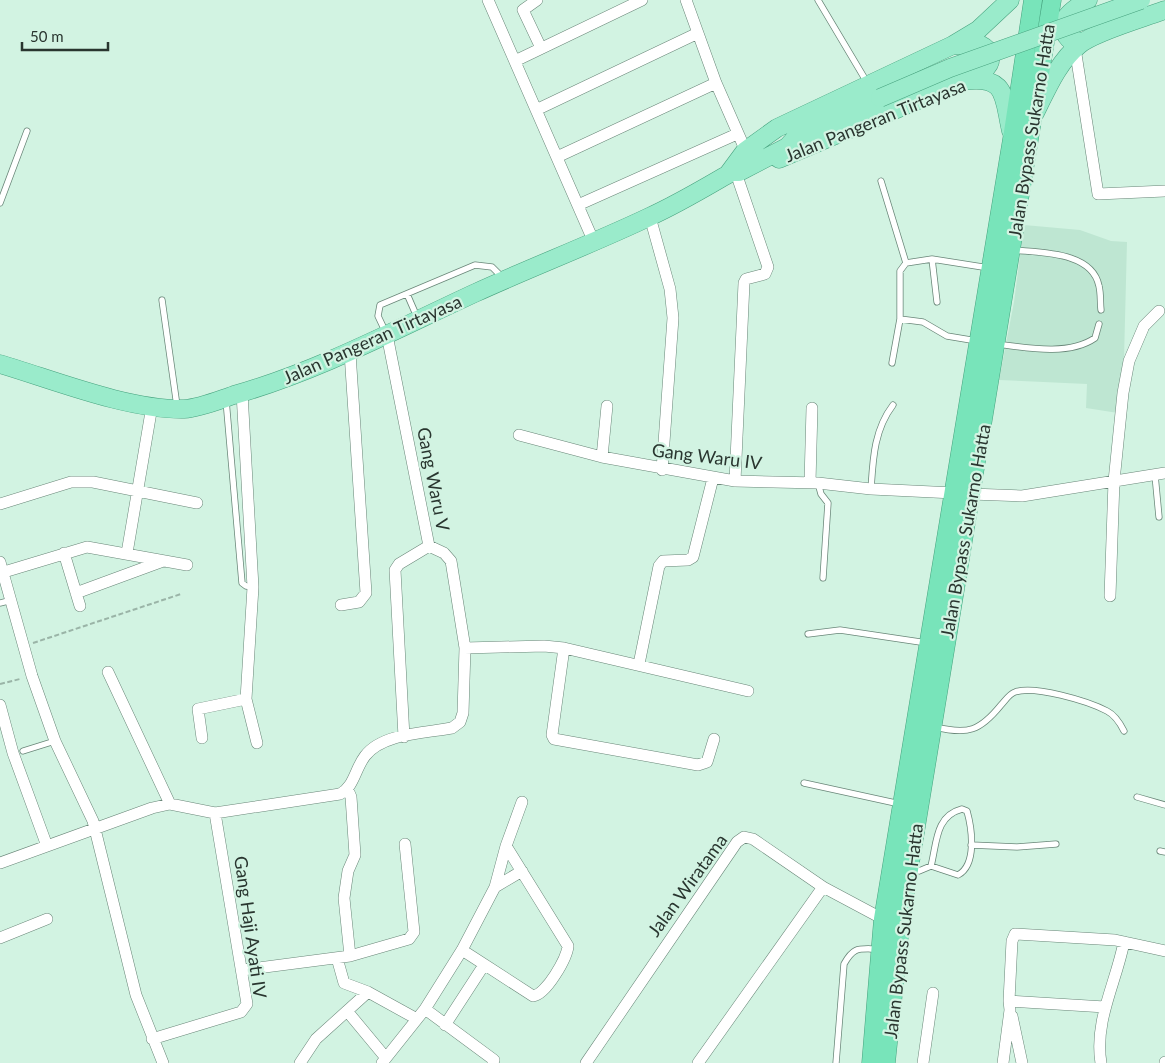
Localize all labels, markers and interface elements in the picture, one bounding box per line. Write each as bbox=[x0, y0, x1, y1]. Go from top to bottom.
scale bar bbox=[22, 20, 109, 52]
street label: Jalan Bypass Sukarno Hatta bbox=[1003, 22, 1059, 240]
text: 50 m bbox=[30, 27, 64, 45]
street label: Jalan Pangeran Tirtayasa bbox=[781, 74, 969, 166]
street label: Jalan Pangeran Tirtayasa bbox=[279, 290, 465, 388]
street label: Jalan Bypass Sukarno Hatta bbox=[935, 422, 995, 640]
street label: Gang Waru V bbox=[413, 425, 455, 533]
street label: Gang Waru IV bbox=[651, 438, 764, 474]
street label: Jalan Bypass Sukarno Hatta bbox=[879, 822, 927, 1040]
street label: Jalan Wiratama bbox=[643, 830, 731, 940]
street label: Gang Haji Ayati IV bbox=[230, 854, 272, 1000]

